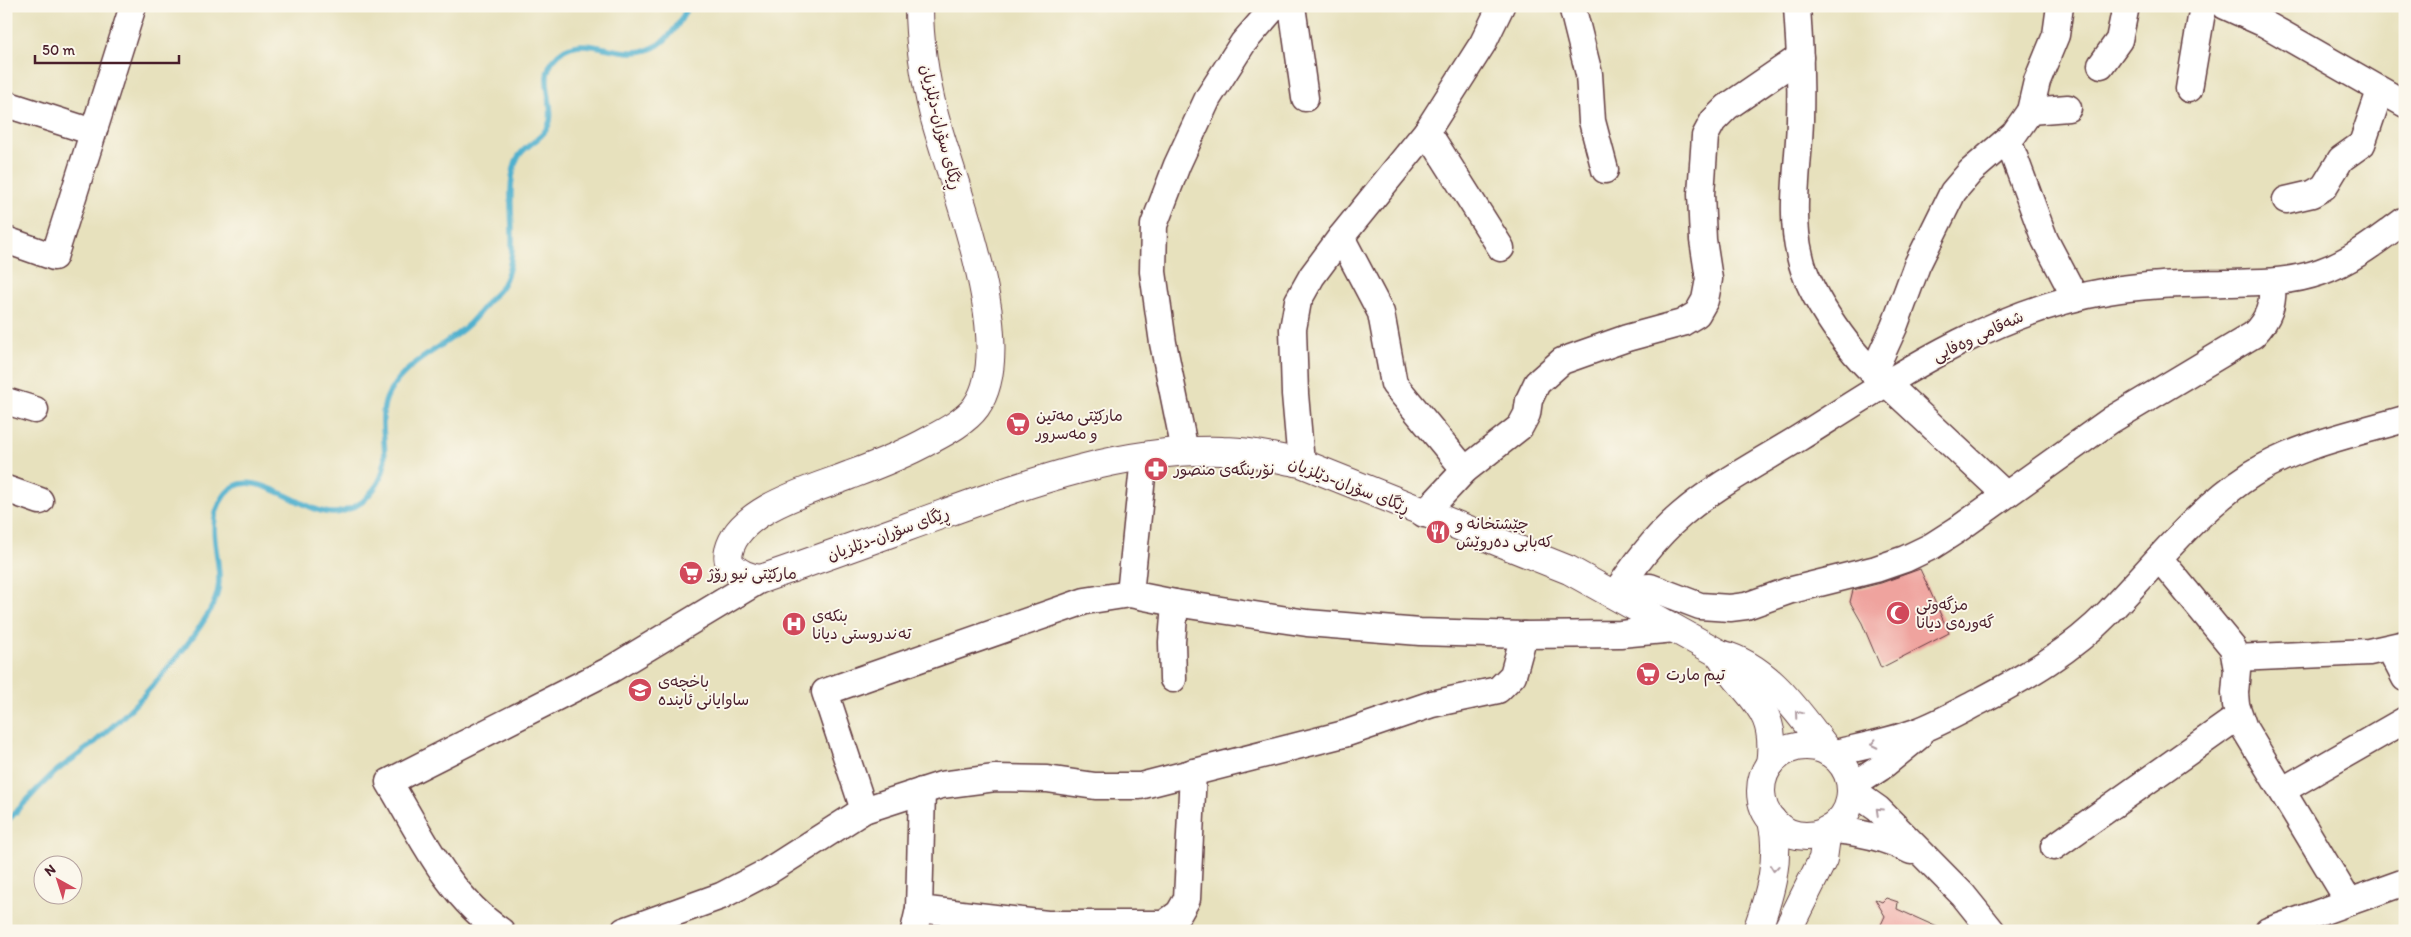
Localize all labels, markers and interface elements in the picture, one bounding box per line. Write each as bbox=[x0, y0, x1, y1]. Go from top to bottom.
scale bar bbox=[35, 32, 179, 64]
text: 50 m bbox=[42, 41, 75, 59]
street label: ڕێگای سۆران-دێلزیان bbox=[911, 62, 966, 193]
street label: شەقامی وەفایی bbox=[1930, 307, 2027, 366]
place label: مارکێتی مەتین و مەسرور bbox=[1034, 406, 1123, 443]
supermarket icon: مارکێتی مەتین و مەسرور bbox=[1005, 411, 1031, 437]
street label: ڕێگای سۆران-دێلزیان bbox=[1284, 453, 1412, 522]
pharmacy icon: نۆرینگه‌ی منصور bbox=[1143, 456, 1169, 482]
place label: نۆرینگه‌ی منصور bbox=[1172, 460, 1275, 480]
street label: ڕێگای سۆران-دێلزیان bbox=[824, 503, 953, 570]
place label: چێشتخانە و کەبابی دەروێش bbox=[1454, 514, 1553, 552]
restaurant icon: چێشتخانە و کەبابی دەروێش bbox=[1425, 519, 1451, 545]
supermarket icon: مارکێتی نیو رۆژ bbox=[678, 560, 704, 586]
place label: مارکێتی نیو رۆژ bbox=[706, 564, 797, 584]
place label: مزگەوتی گەورەی دیانا bbox=[1916, 595, 1995, 632]
mosque icon: مزگەوتی گەورەی دیانا bbox=[1885, 600, 1911, 626]
place label: بنکەی تەندروستی دیانا bbox=[812, 606, 912, 644]
hospital icon: بنکەی تەندروستی دیانا bbox=[781, 611, 807, 637]
supermarket icon: تیم مارت bbox=[1635, 661, 1661, 687]
place label: تیم مارت bbox=[1666, 665, 1726, 687]
place label: باخچەی ساوایانی ئایندە bbox=[658, 672, 749, 710]
school or university icon: باخچەی ساوایانی ئایندە bbox=[627, 677, 653, 703]
one-way arrow bbox=[1796, 711, 1804, 720]
one-way arrow bbox=[1869, 738, 1878, 749]
one-way arrow bbox=[1876, 808, 1885, 817]
north arrow bbox=[32, 854, 82, 904]
text: N bbox=[41, 861, 59, 880]
one-way arrow bbox=[1769, 865, 1780, 873]

